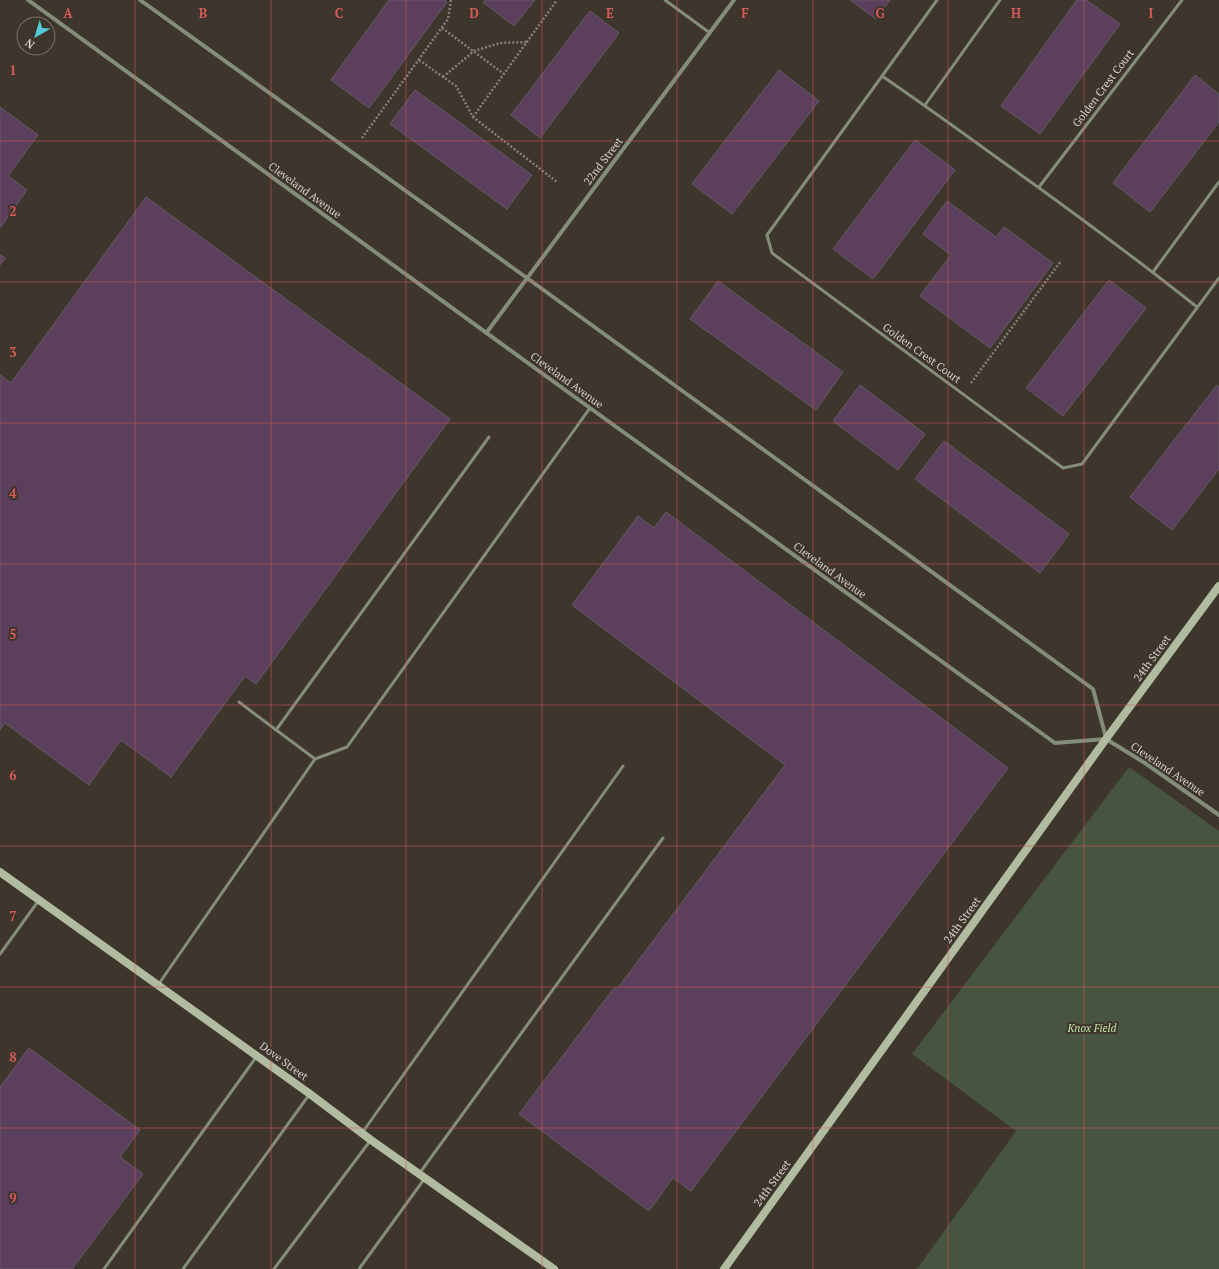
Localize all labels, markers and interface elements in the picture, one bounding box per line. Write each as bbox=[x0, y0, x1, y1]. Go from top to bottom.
text: A bbox=[63, 4, 73, 22]
text: B bbox=[199, 4, 207, 22]
text: C bbox=[335, 4, 343, 22]
text: D bbox=[469, 4, 479, 22]
text: E bbox=[606, 4, 614, 22]
text: F bbox=[741, 4, 749, 22]
text: G bbox=[875, 4, 885, 22]
text: H bbox=[1011, 4, 1021, 22]
text: I bbox=[1149, 4, 1154, 22]
north arrow bbox=[16, 16, 56, 56]
text: N bbox=[22, 35, 37, 52]
street label: Golden Crest Court bbox=[1069, 46, 1137, 130]
text: 1 bbox=[9, 61, 17, 79]
street label: 22nd Street bbox=[580, 134, 626, 188]
street label: Cleveland Avenue bbox=[266, 159, 345, 221]
text: 2 bbox=[9, 202, 17, 220]
street label: Golden Crest Court bbox=[880, 320, 964, 386]
text: 3 bbox=[9, 343, 17, 361]
street label: Cleveland Avenue bbox=[528, 349, 607, 411]
text: 4 bbox=[9, 484, 17, 502]
street label: Cleveland Avenue bbox=[791, 539, 870, 601]
text: 5 bbox=[9, 625, 17, 643]
street label: 24th Street bbox=[1130, 632, 1174, 684]
street label: Cleveland Avenue bbox=[1128, 739, 1208, 799]
text: 6 bbox=[9, 766, 17, 784]
street label: 24th Street bbox=[940, 894, 984, 946]
text: 7 bbox=[9, 907, 17, 925]
park label: Knox Field bbox=[1067, 1021, 1117, 1035]
street label: Dove Street bbox=[257, 1039, 311, 1083]
text: 8 bbox=[9, 1048, 17, 1066]
street label: 24th Street bbox=[750, 1157, 794, 1209]
text: 9 bbox=[9, 1189, 17, 1207]

